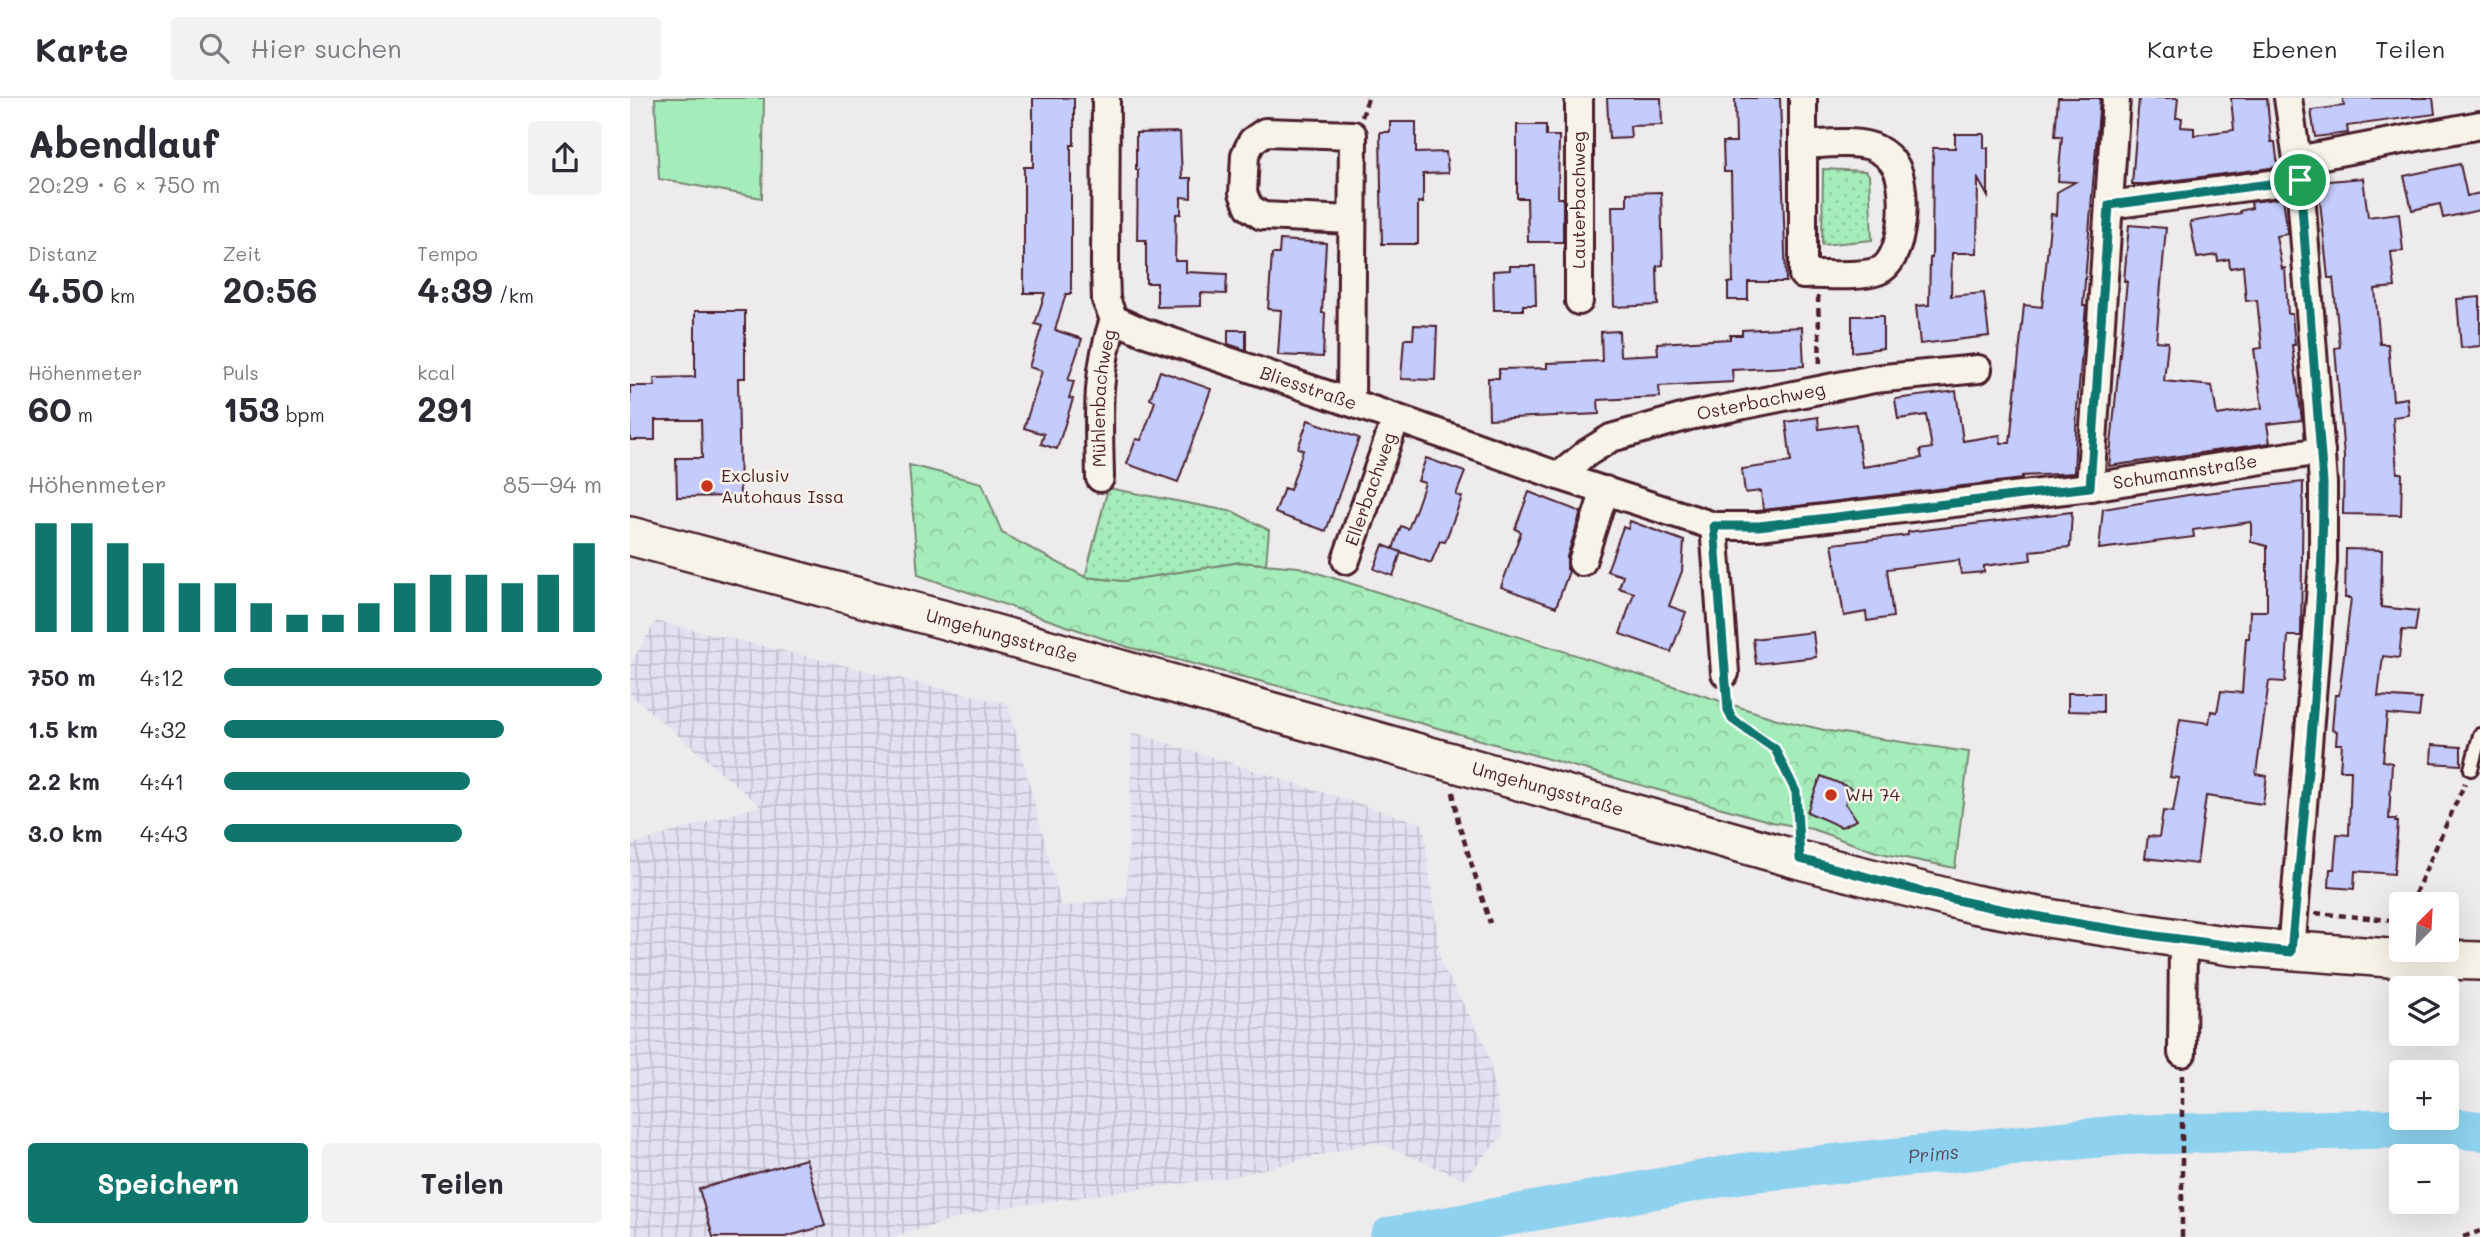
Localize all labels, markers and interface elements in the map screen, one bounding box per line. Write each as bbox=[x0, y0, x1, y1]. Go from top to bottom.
search box bbox=[171, 17, 661, 80]
text: Karte bbox=[35, 27, 129, 70]
icon: search bbox=[195, 29, 233, 67]
text: Hier suchen bbox=[251, 31, 402, 65]
text: Karte bbox=[2147, 33, 2214, 64]
text: Ebenen bbox=[2252, 33, 2337, 64]
text: Teilen bbox=[2375, 33, 2445, 64]
text: Abendlauf bbox=[28, 118, 219, 168]
button: share bbox=[528, 121, 602, 195]
street label: Lauterbachweg bbox=[1566, 131, 1590, 269]
pin bbox=[2270, 150, 2330, 210]
icon: arrive bbox=[2281, 161, 2319, 199]
text: 20:29 · 6 × 750 m bbox=[28, 169, 220, 199]
text: Distanz bbox=[28, 241, 97, 266]
text: Zeit bbox=[223, 241, 261, 266]
text: Tempo bbox=[417, 241, 478, 266]
text: 4.50 bbox=[28, 266, 104, 312]
text: 20:56 bbox=[223, 266, 317, 312]
text: 4:39 bbox=[417, 266, 493, 312]
text: km bbox=[104, 283, 135, 308]
text: /km bbox=[493, 283, 534, 308]
street label: Mühlenbachweg bbox=[1086, 326, 1121, 468]
text: Höhenmeter bbox=[28, 360, 142, 385]
text: Puls bbox=[223, 360, 259, 385]
text: kcal bbox=[417, 360, 455, 385]
street label: Bliesstraße bbox=[1257, 360, 1360, 415]
street label: Osterbachweg bbox=[1695, 376, 1827, 425]
text: 60 bbox=[28, 385, 72, 431]
text: 153 bbox=[223, 385, 280, 431]
text: 291 bbox=[417, 385, 473, 431]
text: m bbox=[72, 402, 93, 427]
text: bpm bbox=[280, 402, 325, 427]
street label: Ellerbachweg bbox=[1339, 429, 1401, 549]
street label: Schumannstraße bbox=[2111, 448, 2259, 494]
place label: Exclusiv Autohaus Issa bbox=[721, 463, 844, 508]
text: Höhenmeter bbox=[28, 469, 166, 499]
text: 85–94 m bbox=[503, 469, 602, 499]
marker: Exclusiv Autohaus Issa bbox=[699, 478, 715, 494]
street label: Umgehungsstraße bbox=[923, 602, 1081, 668]
text: 750 m bbox=[28, 662, 96, 692]
text: 4:12 bbox=[140, 662, 184, 692]
text: 1.5 km bbox=[28, 714, 98, 744]
text: 4:32 bbox=[140, 714, 187, 744]
street label: Umgehungsstraße bbox=[1469, 755, 1627, 821]
text: 2.2 km bbox=[28, 766, 100, 796]
text: 4:41 bbox=[140, 766, 184, 796]
place label: WH 74 bbox=[1845, 782, 1900, 806]
marker: WH 74 bbox=[1823, 787, 1839, 803]
text: 3.0 km bbox=[28, 818, 103, 848]
text: 4:43 bbox=[140, 818, 188, 848]
north arrow bbox=[2389, 892, 2459, 962]
map controls bbox=[2389, 892, 2459, 1214]
button: layers bbox=[2389, 976, 2459, 1046]
button: + bbox=[2389, 1060, 2459, 1130]
water label: Prims bbox=[1906, 1138, 1960, 1168]
button: Speichern bbox=[28, 1143, 308, 1223]
button: Teilen bbox=[322, 1143, 602, 1223]
button: − bbox=[2389, 1144, 2459, 1214]

